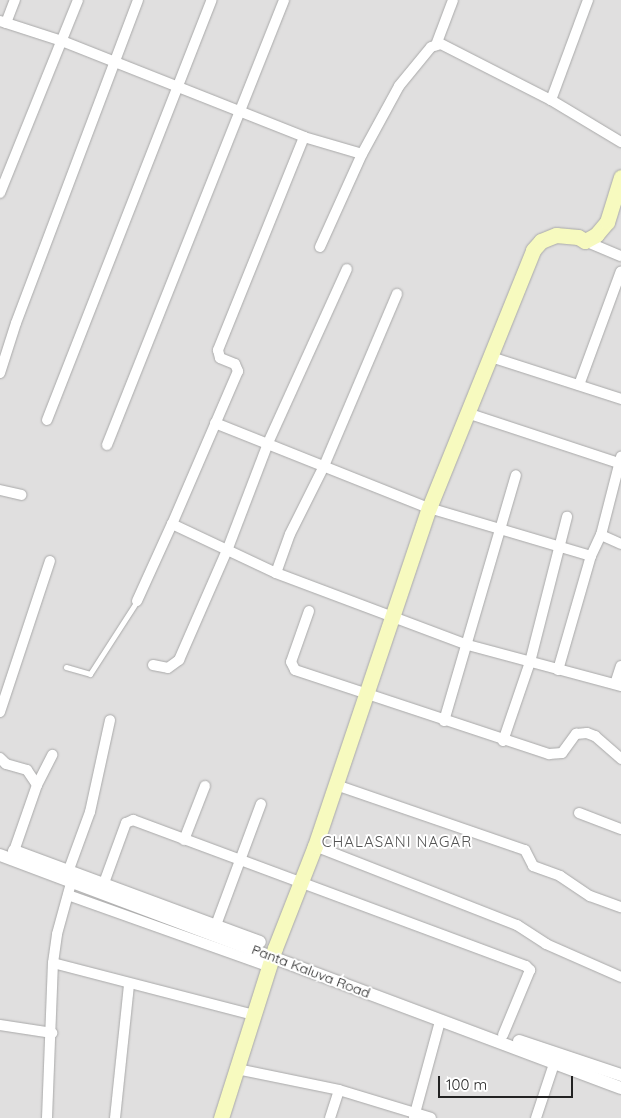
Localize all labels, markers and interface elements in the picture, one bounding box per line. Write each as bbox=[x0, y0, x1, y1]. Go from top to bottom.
district label: CHALASANI NAGAR bbox=[320, 833, 474, 851]
street label: Panta Kaluva Road bbox=[249, 941, 373, 1001]
scale bar bbox=[441, 1066, 576, 1098]
text: 100 m bbox=[446, 1075, 487, 1094]

